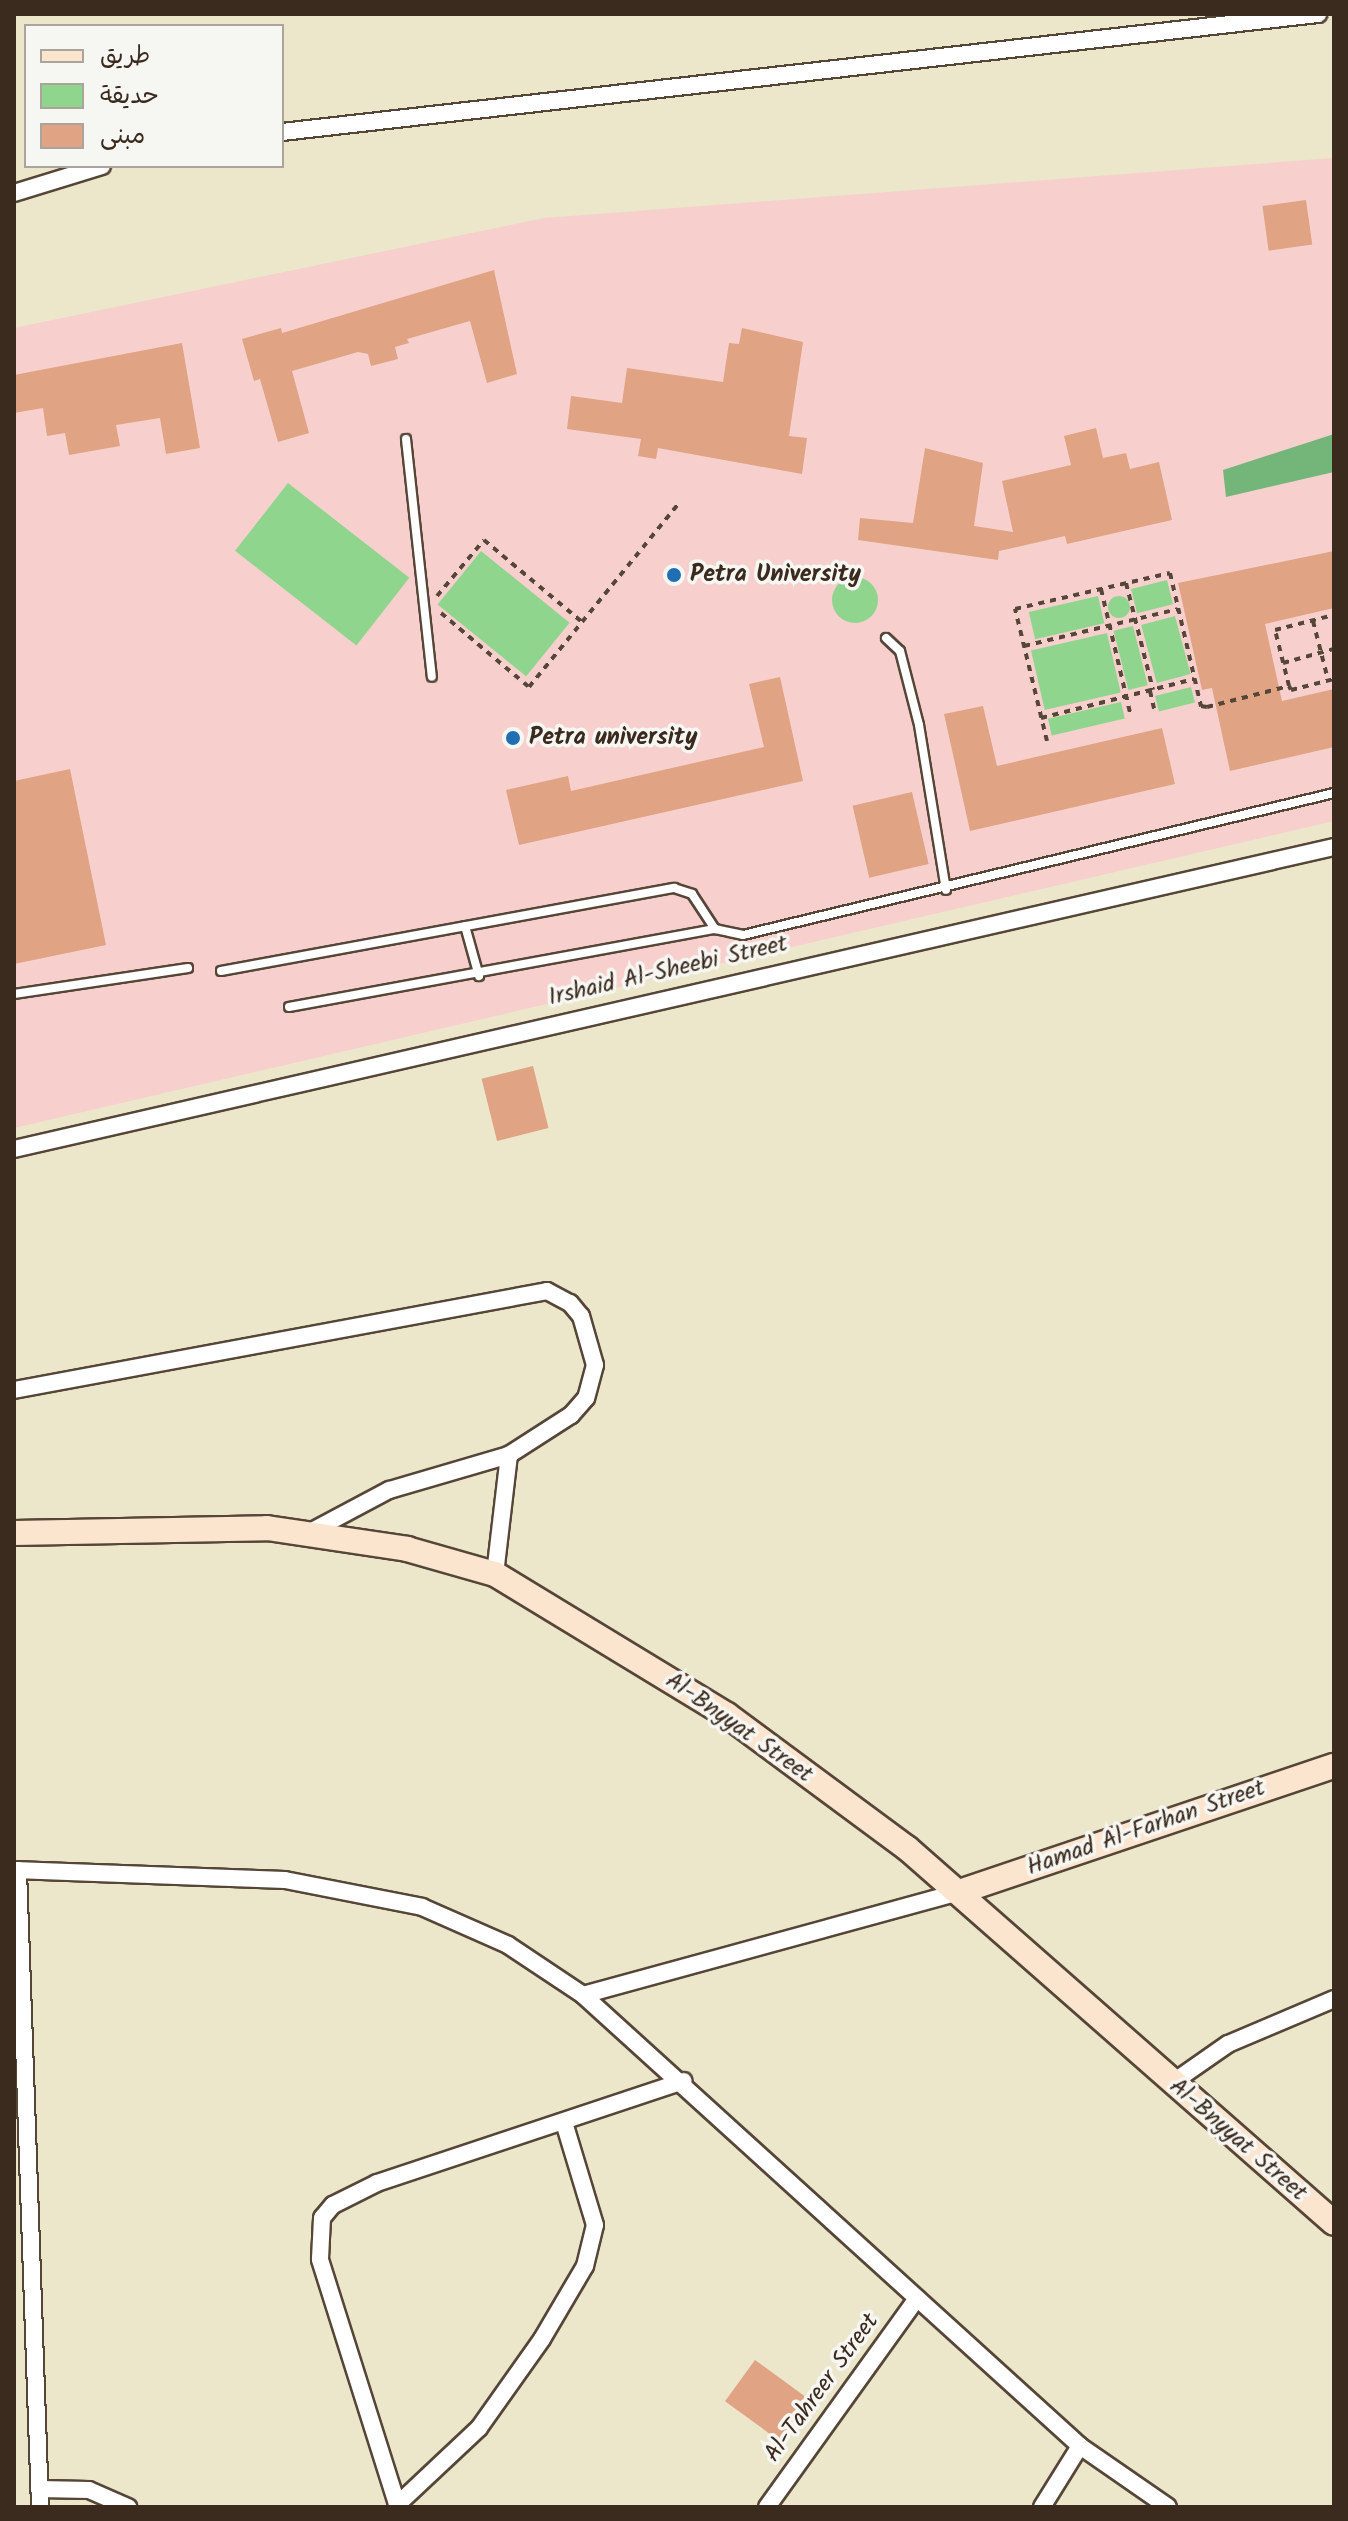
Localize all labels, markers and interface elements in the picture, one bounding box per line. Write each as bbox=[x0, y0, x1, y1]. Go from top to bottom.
legend bbox=[24, 24, 284, 168]
text: طريق bbox=[100, 37, 150, 76]
text: حديقة bbox=[100, 77, 159, 116]
text: مبنى bbox=[100, 117, 145, 156]
place label: Petra University bbox=[690, 561, 861, 589]
marker: Petra University bbox=[665, 566, 683, 584]
place label: Petra university bbox=[529, 724, 697, 752]
marker: Petra university bbox=[504, 729, 522, 747]
street label: Irshaid Al-Sheebi Street bbox=[546, 929, 790, 1013]
street label: Al-Bnyyat Street bbox=[660, 1667, 818, 1789]
street label: Hamad Al-Farhan Street bbox=[1023, 1774, 1269, 1882]
street label: Al-Bnyyat Street bbox=[1163, 2072, 1313, 2208]
street label: Al-Tahreer Street bbox=[759, 2308, 885, 2468]

